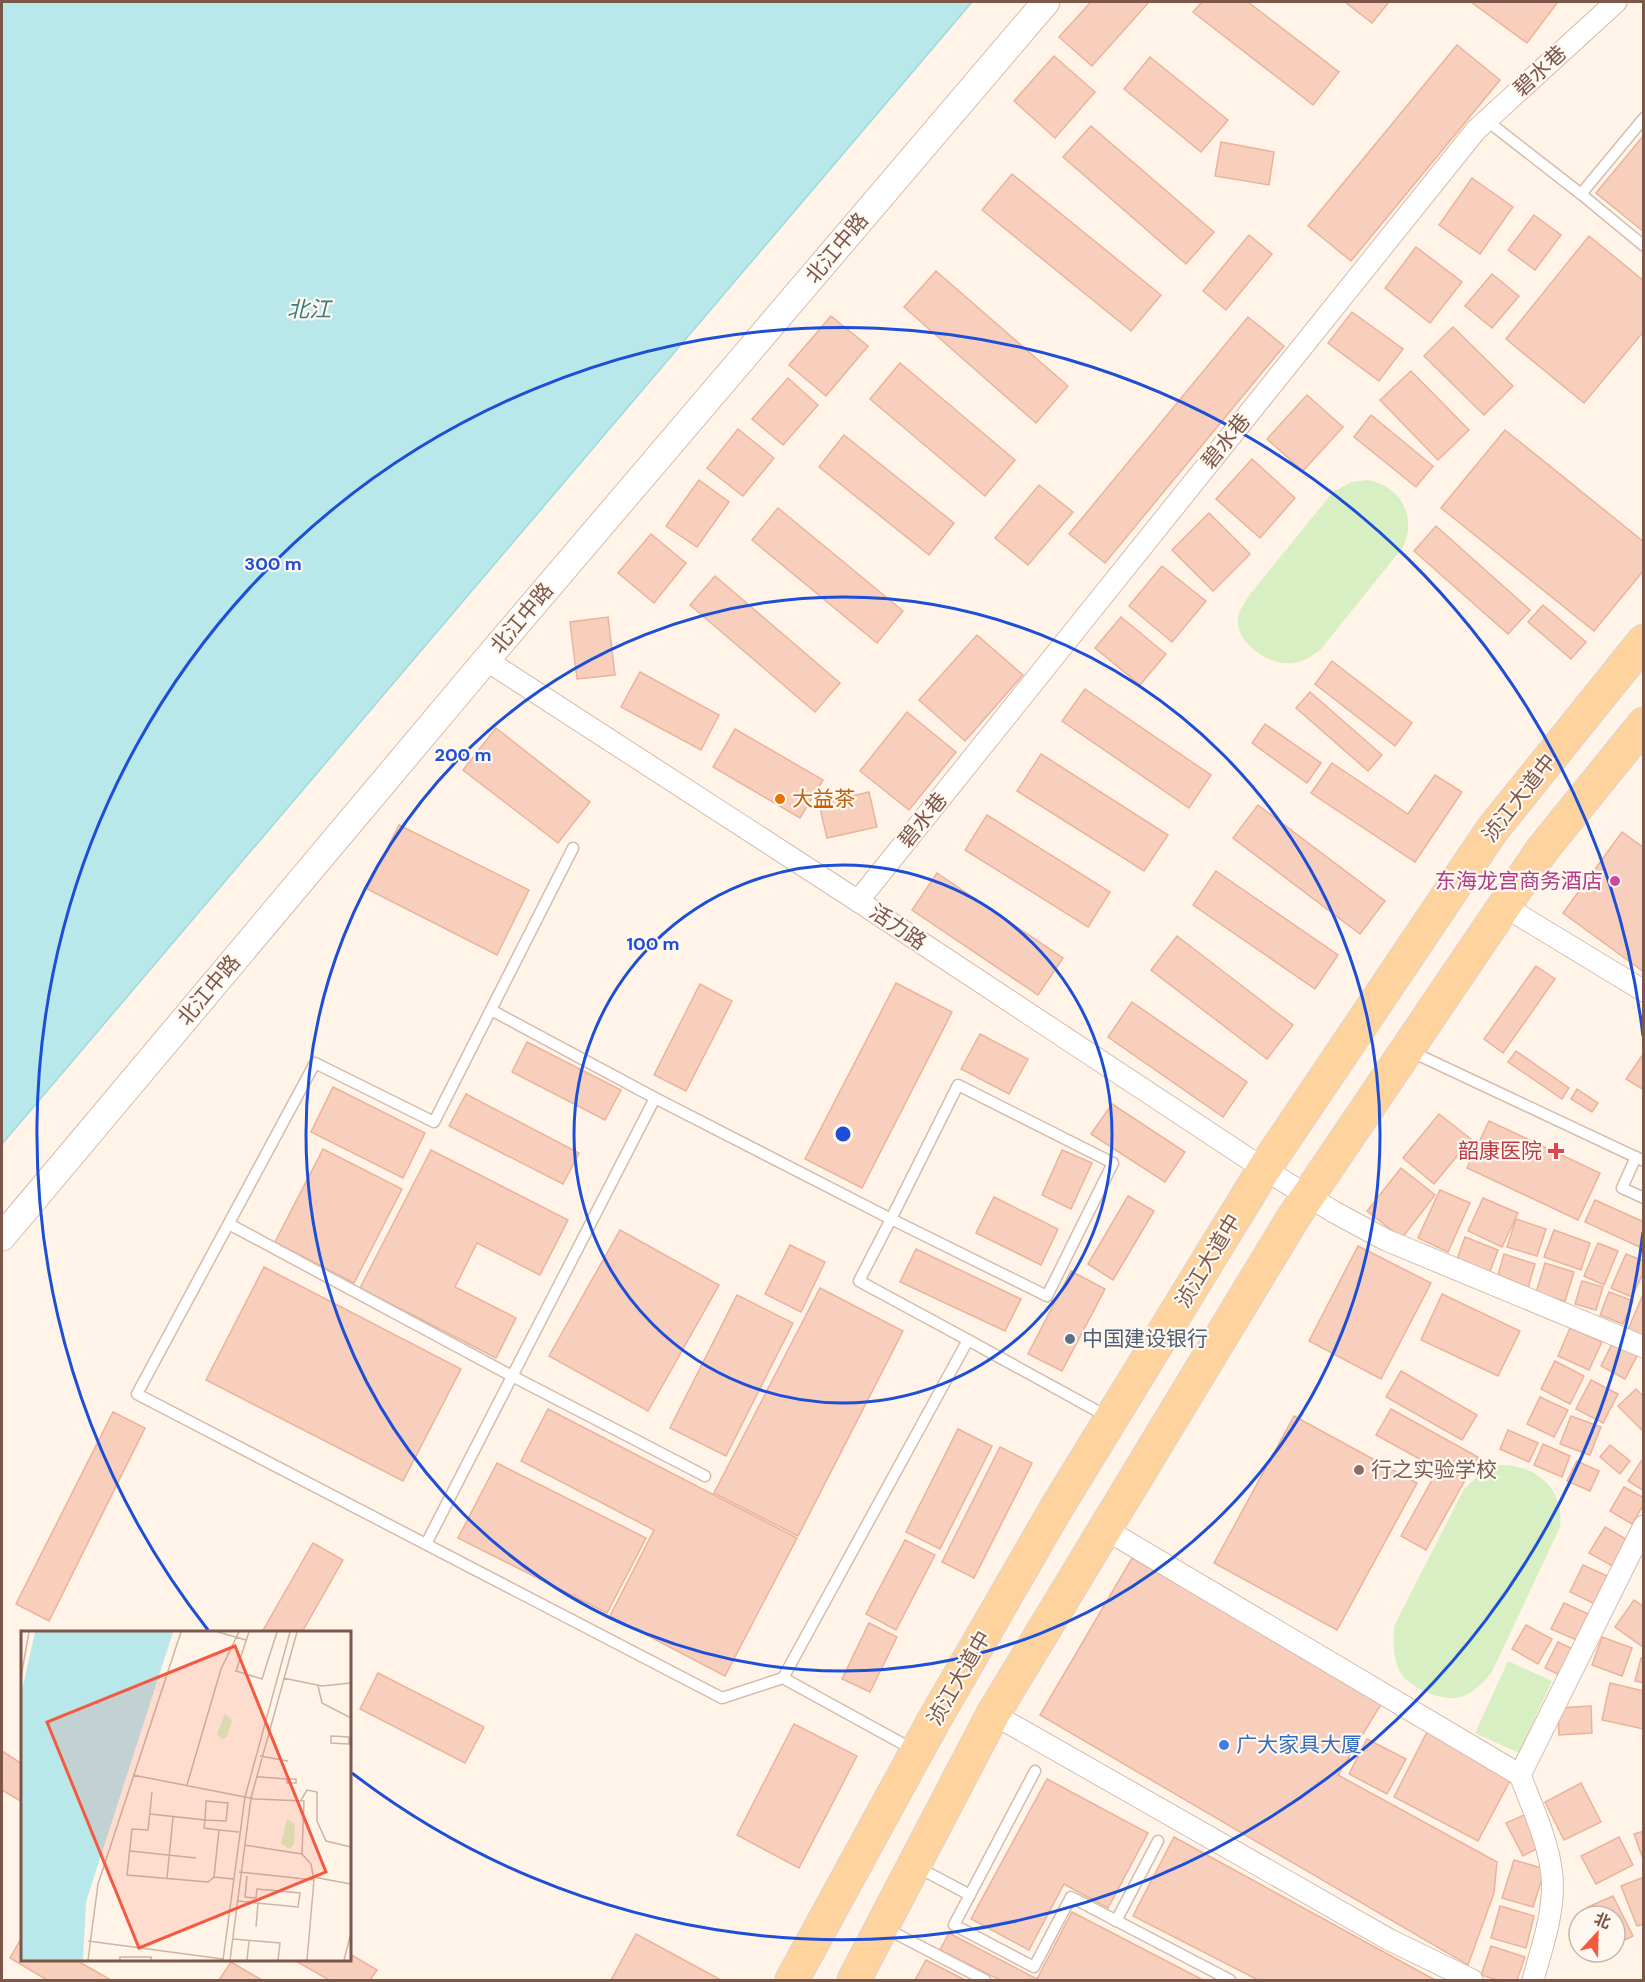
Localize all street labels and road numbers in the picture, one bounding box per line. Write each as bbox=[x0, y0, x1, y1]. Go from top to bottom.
street label: 碧水巷 bbox=[1507, 39, 1573, 103]
street label: 北江中路 bbox=[799, 207, 875, 289]
street label: 碧水巷 bbox=[1195, 408, 1257, 474]
street label: 北江中路 bbox=[484, 577, 560, 659]
street label: 浈江大道中 bbox=[1476, 748, 1562, 848]
street label: 碧水巷 bbox=[892, 787, 954, 853]
street label: 活力路 bbox=[864, 898, 932, 956]
street label: 北江中路 bbox=[171, 949, 247, 1031]
street label: 浈江大道中 bbox=[1169, 1209, 1247, 1313]
street label: 浈江大道中 bbox=[921, 1626, 997, 1730]

